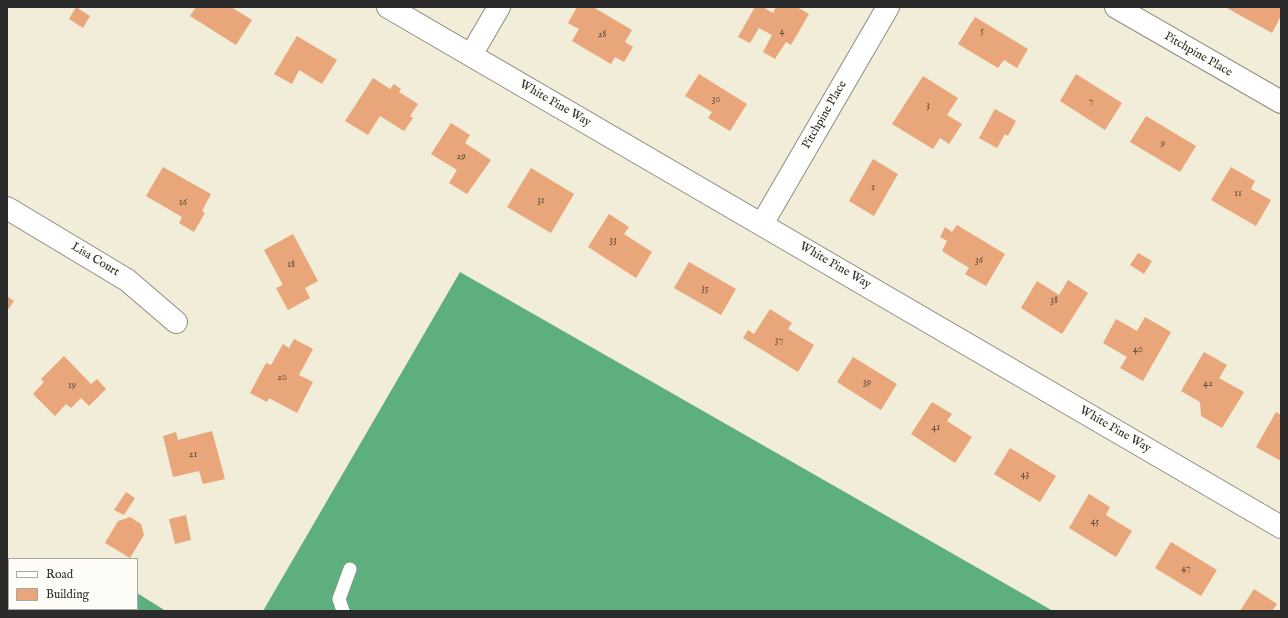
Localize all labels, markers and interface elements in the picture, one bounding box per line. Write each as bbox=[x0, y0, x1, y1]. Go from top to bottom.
house number: 5 bbox=[980, 25, 984, 37]
house number: 4 bbox=[780, 26, 784, 38]
house number: 28 bbox=[598, 29, 606, 41]
street label: Pitchpine Place bbox=[1161, 30, 1235, 80]
street label: White Pine Way bbox=[517, 78, 593, 130]
street label: Pitchpine Place bbox=[800, 78, 850, 152]
house number: 30 bbox=[712, 94, 720, 106]
house number: 7 bbox=[1089, 96, 1093, 108]
house number: 3 bbox=[926, 100, 930, 112]
house number: 9 bbox=[1161, 138, 1165, 150]
house number: 29 bbox=[456, 151, 466, 163]
house number: 1 bbox=[871, 182, 875, 194]
house number: 11 bbox=[1234, 188, 1242, 200]
house number: 31 bbox=[537, 195, 545, 207]
house number: 16 bbox=[179, 197, 187, 209]
house number: 33 bbox=[609, 235, 617, 247]
street label: Lisa Court bbox=[68, 240, 122, 280]
street label: White Pine Way bbox=[797, 240, 873, 292]
house number: 36 bbox=[975, 255, 983, 267]
house number: 18 bbox=[287, 259, 295, 271]
house number: 35 bbox=[701, 283, 709, 295]
house number: 38 bbox=[1050, 295, 1058, 307]
house number: 37 bbox=[775, 335, 783, 347]
house number: 40 bbox=[1133, 344, 1143, 356]
house number: 20 bbox=[277, 372, 287, 384]
house number: 39 bbox=[863, 377, 871, 389]
house number: 42 bbox=[1203, 378, 1213, 390]
house number: 19 bbox=[68, 380, 76, 392]
street label: White Pine Way bbox=[1077, 404, 1153, 456]
house number: 41 bbox=[932, 422, 940, 434]
house number: 21 bbox=[189, 449, 197, 461]
house number: 43 bbox=[1021, 469, 1029, 481]
house number: 45 bbox=[1091, 516, 1099, 528]
legend bbox=[8, 558, 138, 610]
house number: 47 bbox=[1181, 563, 1191, 575]
text: Road bbox=[46, 567, 73, 582]
text: Building bbox=[46, 587, 89, 602]

